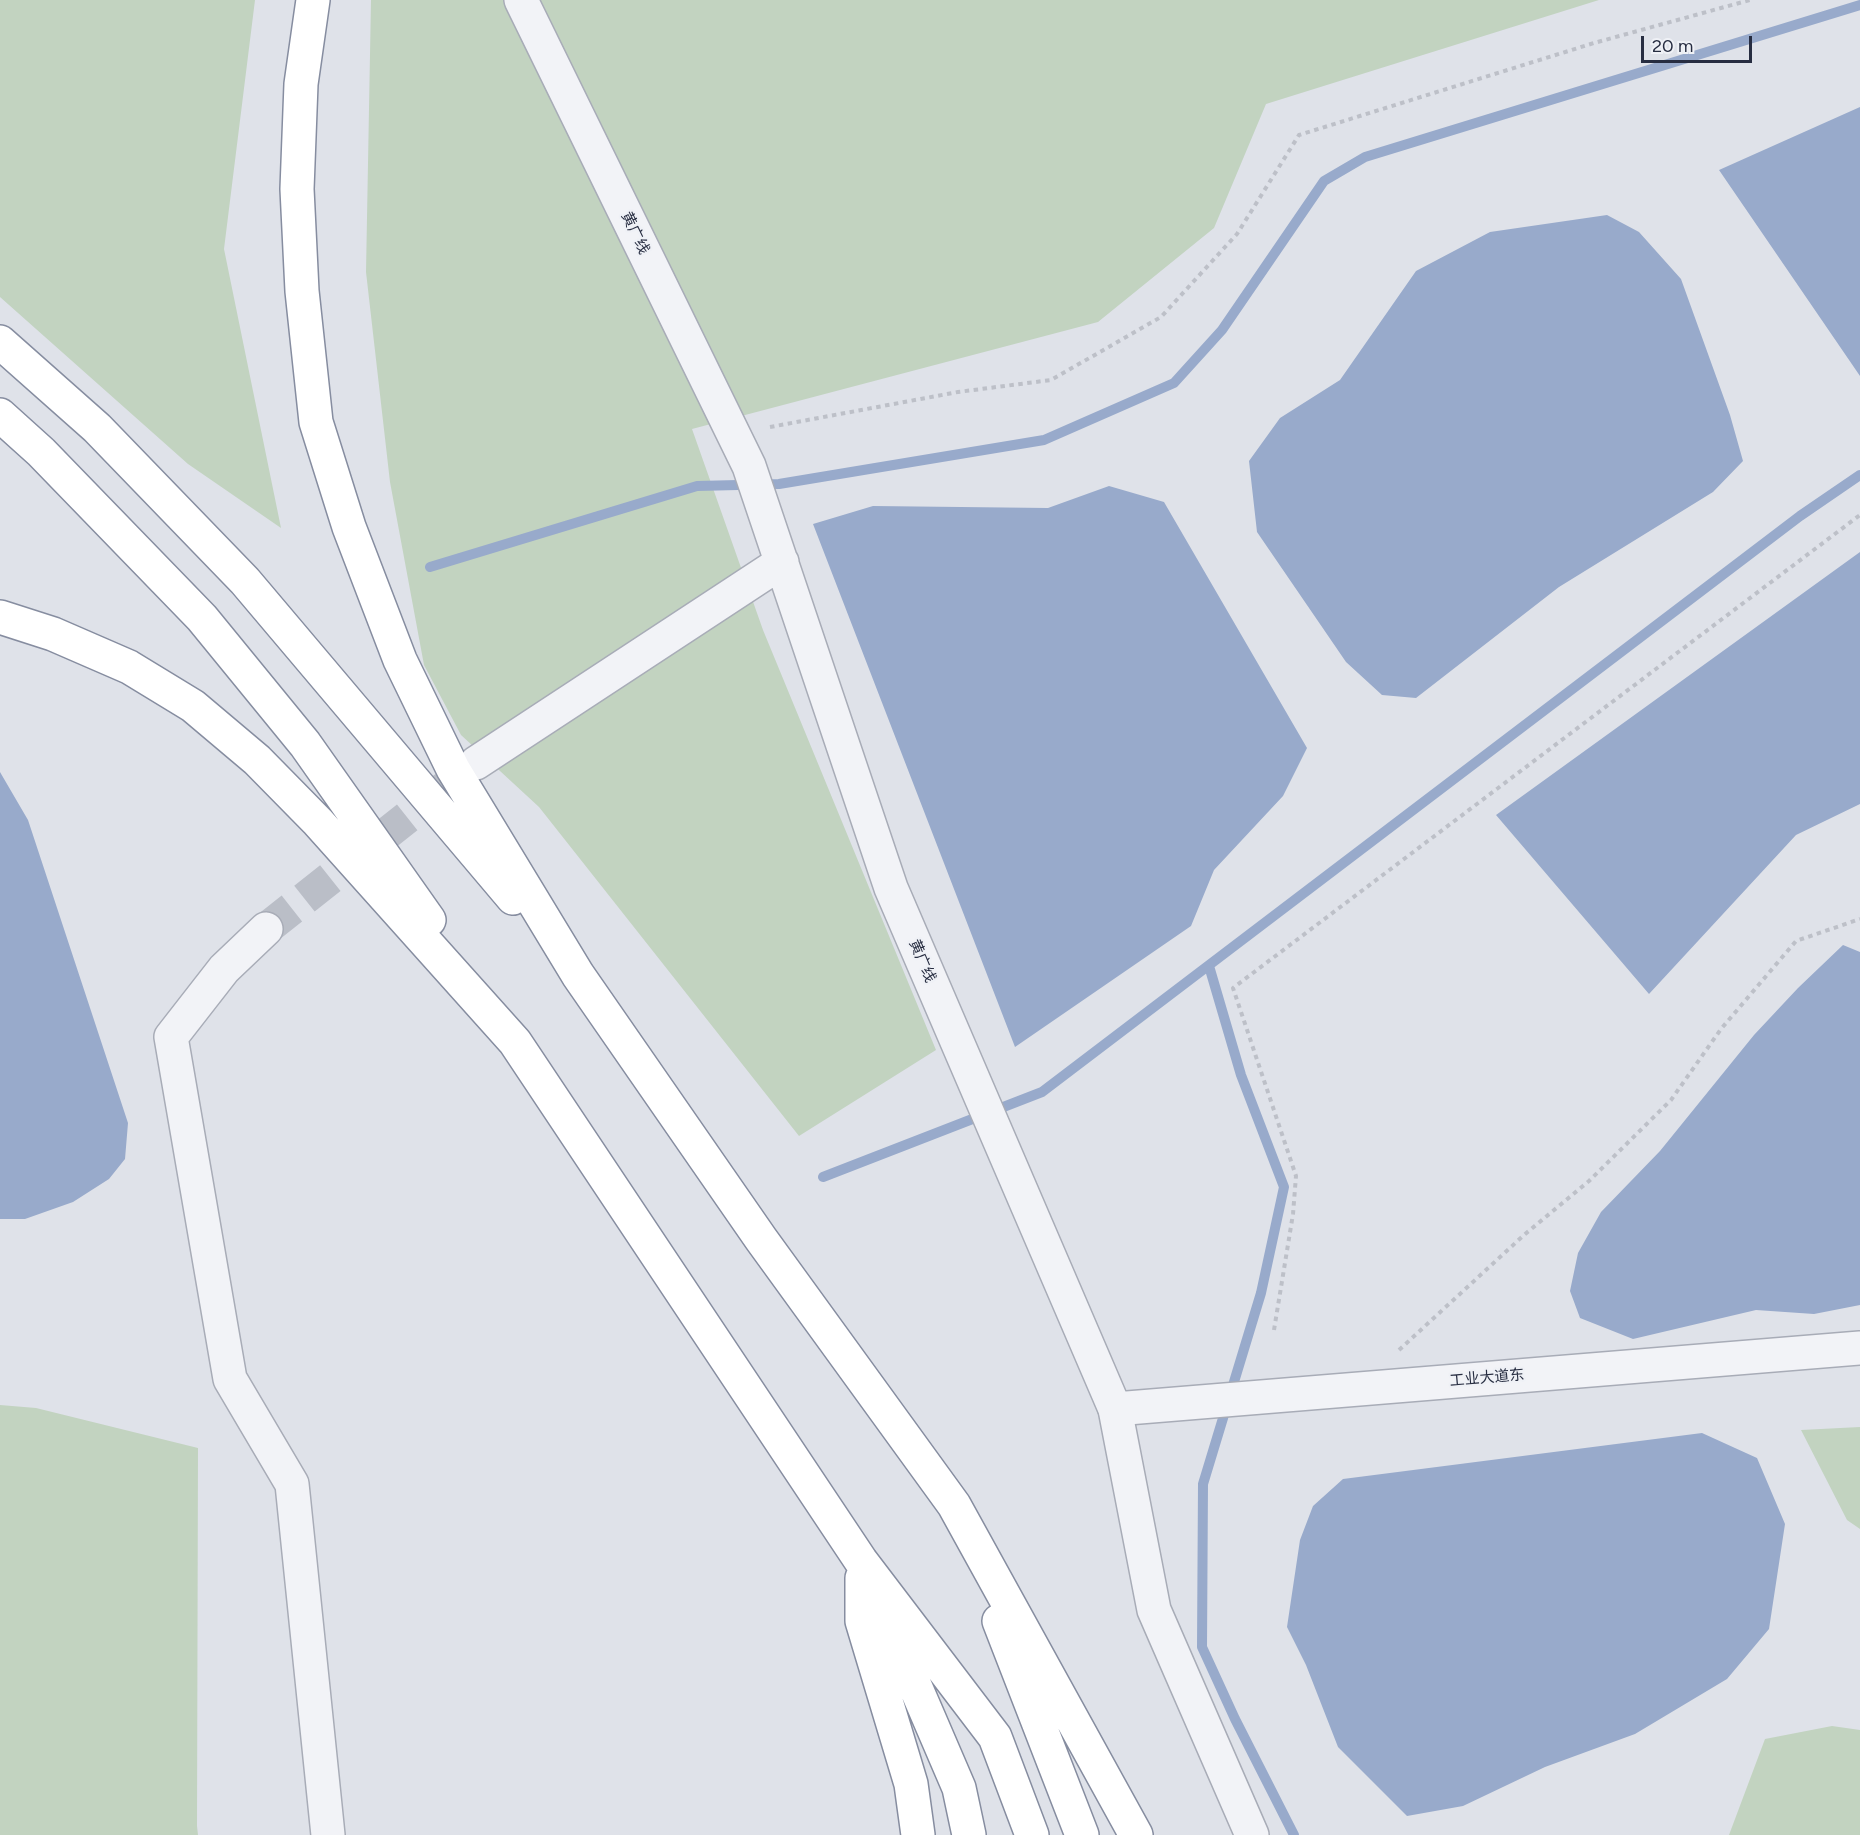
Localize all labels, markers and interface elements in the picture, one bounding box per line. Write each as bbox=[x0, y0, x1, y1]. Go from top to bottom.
scale bar bbox=[1644, 24, 1755, 62]
text: 20 m bbox=[1652, 35, 1693, 57]
street label: 黄广线 bbox=[617, 209, 653, 257]
street label: 黄广线 bbox=[905, 937, 939, 985]
street label: 工业大道东 bbox=[1449, 1366, 1525, 1390]

